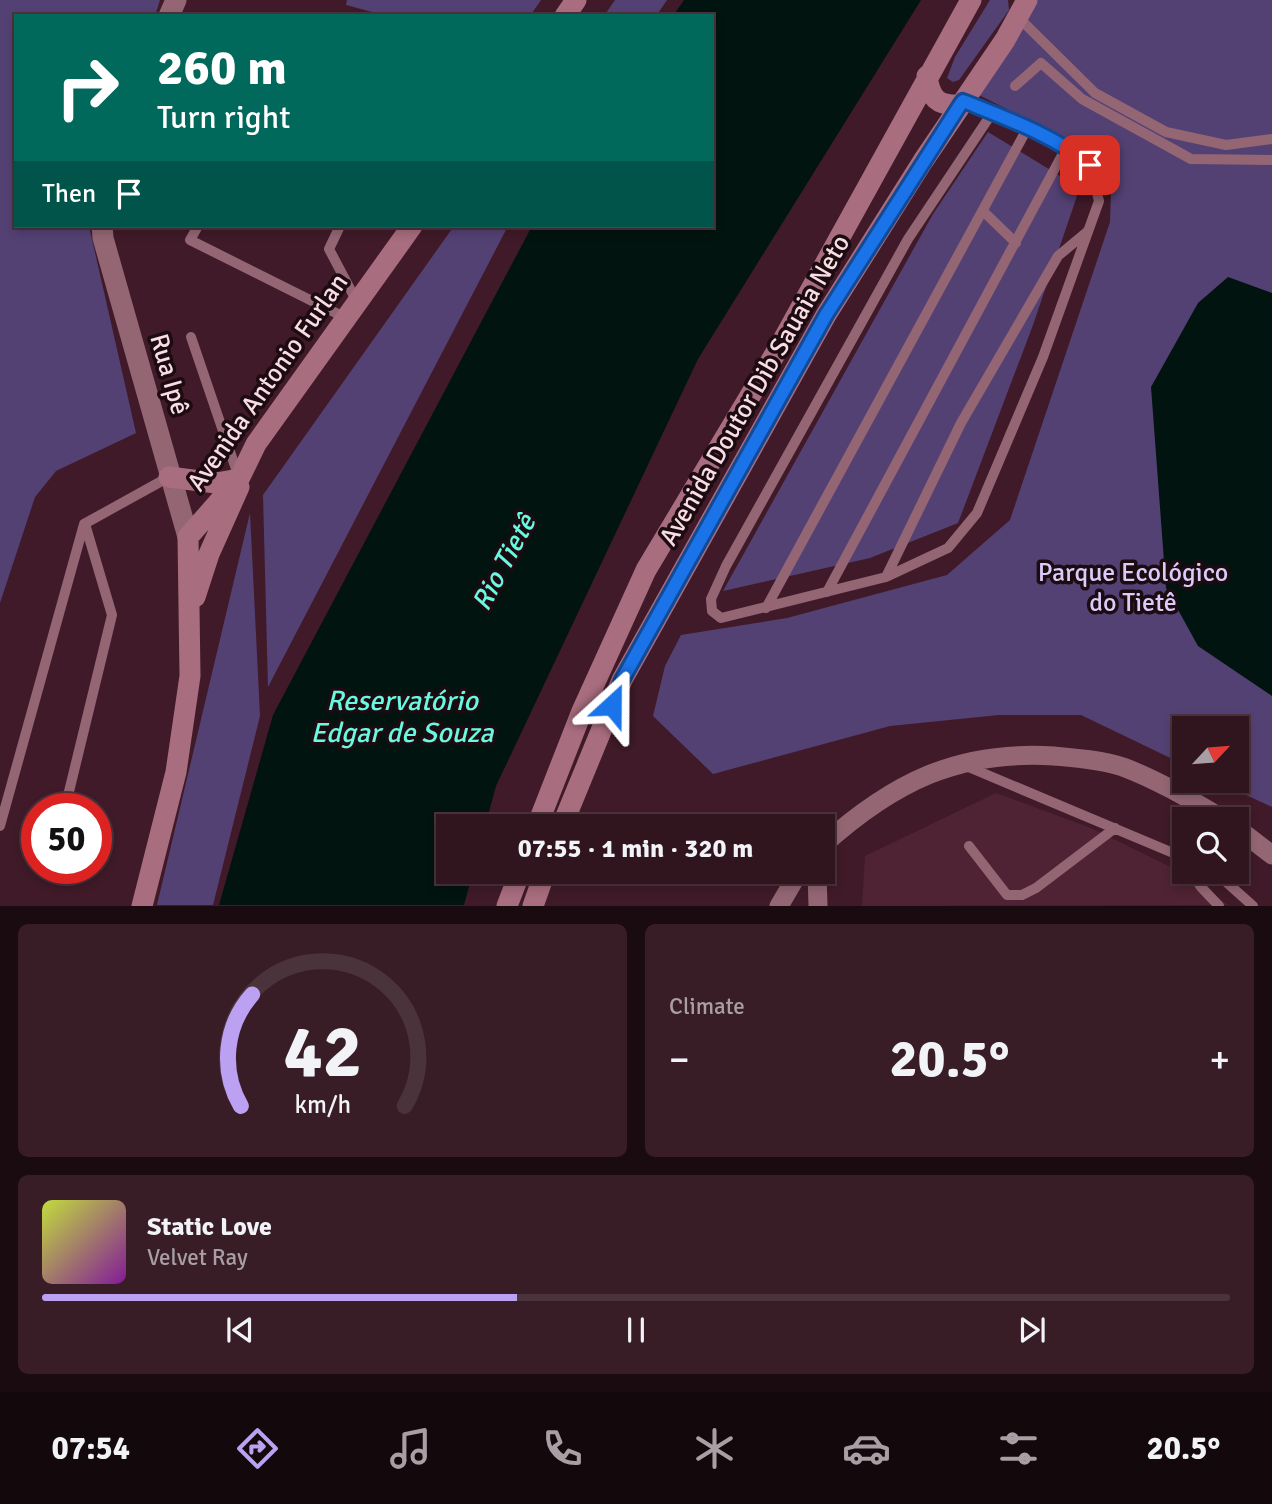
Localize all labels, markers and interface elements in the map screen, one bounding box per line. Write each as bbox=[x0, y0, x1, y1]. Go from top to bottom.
text: 260 m bbox=[157, 38, 287, 98]
icon: right bbox=[42, 42, 133, 133]
text: Turn right bbox=[157, 98, 290, 137]
pin bbox=[1060, 135, 1120, 195]
icon: arrive bbox=[1071, 146, 1109, 184]
icon: arrive bbox=[110, 175, 148, 213]
text: Then bbox=[42, 178, 96, 210]
street label: Avenida Doutor Dib Sauaia Neto bbox=[653, 229, 857, 552]
street label: Avenida Antonio Furlan bbox=[181, 268, 355, 498]
street label: Rua Ipê bbox=[142, 330, 196, 418]
water label: Rio Tietê bbox=[464, 507, 544, 616]
park label: Parque Ecológico do Tietê bbox=[1038, 557, 1228, 619]
position arrow bbox=[575, 668, 649, 742]
water label: Reservatório Edgar de Souza bbox=[311, 684, 494, 750]
north arrow bbox=[1172, 716, 1250, 793]
map controls bbox=[1172, 716, 1249, 884]
speed limit sign: 50 bbox=[21, 793, 112, 884]
button: search bbox=[1172, 807, 1249, 884]
text: 07:55 · 1 min · 320 m bbox=[518, 833, 753, 865]
text: Climate bbox=[669, 992, 745, 1021]
text: 42 bbox=[283, 1009, 362, 1098]
text: 20.5° bbox=[890, 1027, 1009, 1091]
text: − bbox=[669, 1036, 690, 1083]
text: + bbox=[1209, 1036, 1230, 1083]
text: km/h bbox=[294, 1089, 351, 1120]
text: Static Love bbox=[147, 1211, 272, 1243]
text: Velvet Ray bbox=[147, 1243, 248, 1272]
icon: previous bbox=[221, 1311, 259, 1349]
icon: pause bbox=[617, 1311, 655, 1349]
icon: next bbox=[1013, 1311, 1051, 1349]
icon: directions bbox=[233, 1424, 282, 1473]
icon: music bbox=[386, 1424, 435, 1473]
icon: phone bbox=[538, 1424, 587, 1473]
icon: climate bbox=[690, 1424, 739, 1473]
icon: car bbox=[842, 1424, 891, 1473]
icon: filters bbox=[994, 1424, 1043, 1473]
text: 07:54 bbox=[52, 1429, 130, 1468]
text: 20.5° bbox=[1147, 1429, 1220, 1468]

